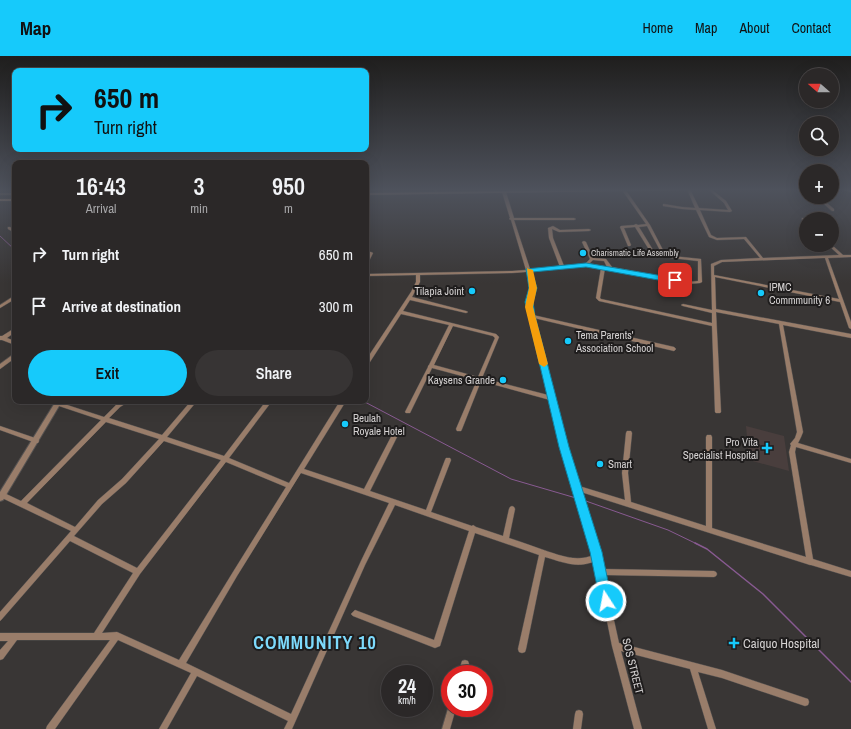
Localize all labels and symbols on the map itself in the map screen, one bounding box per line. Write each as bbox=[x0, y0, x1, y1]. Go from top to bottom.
north arrow bbox=[799, 68, 839, 108]
place label: Charismatic Life Assembly bbox=[591, 247, 679, 259]
marker: Charismatic Life Assembly bbox=[578, 248, 588, 258]
pin bbox=[658, 263, 692, 297]
place label: IPMC Commmunity 6 bbox=[769, 280, 830, 307]
place label: Tilapia Joint bbox=[415, 284, 464, 298]
marker: Tilapia Joint bbox=[467, 286, 477, 296]
marker: IPMC Commmunity 6 bbox=[756, 288, 766, 298]
place label: Tema Parents' Association School bbox=[575, 328, 653, 355]
marker: Tema Parents' Association School bbox=[563, 336, 573, 346]
place label: Kaysens Grande bbox=[428, 373, 495, 387]
marker: Kaysens Grande bbox=[498, 375, 508, 385]
place label: Beulah Royale Hotel bbox=[353, 411, 405, 438]
marker: Beulah Royale Hotel bbox=[340, 419, 350, 429]
place label: Pro Vita Specialist Hospital bbox=[683, 435, 758, 462]
marker: Pro Vita Specialist Hospital bbox=[761, 442, 773, 454]
place label: Smart bbox=[608, 457, 633, 471]
marker: Smart bbox=[595, 459, 605, 469]
position arrow bbox=[585, 580, 627, 622]
district label: COMMUNITY 10 bbox=[253, 630, 377, 655]
place label: Caiquo Hospital bbox=[743, 635, 819, 652]
street label: SOS STREET bbox=[619, 637, 647, 696]
marker: Caiquo Hospital bbox=[728, 637, 740, 649]
speed limit sign: 30 bbox=[441, 665, 493, 717]

